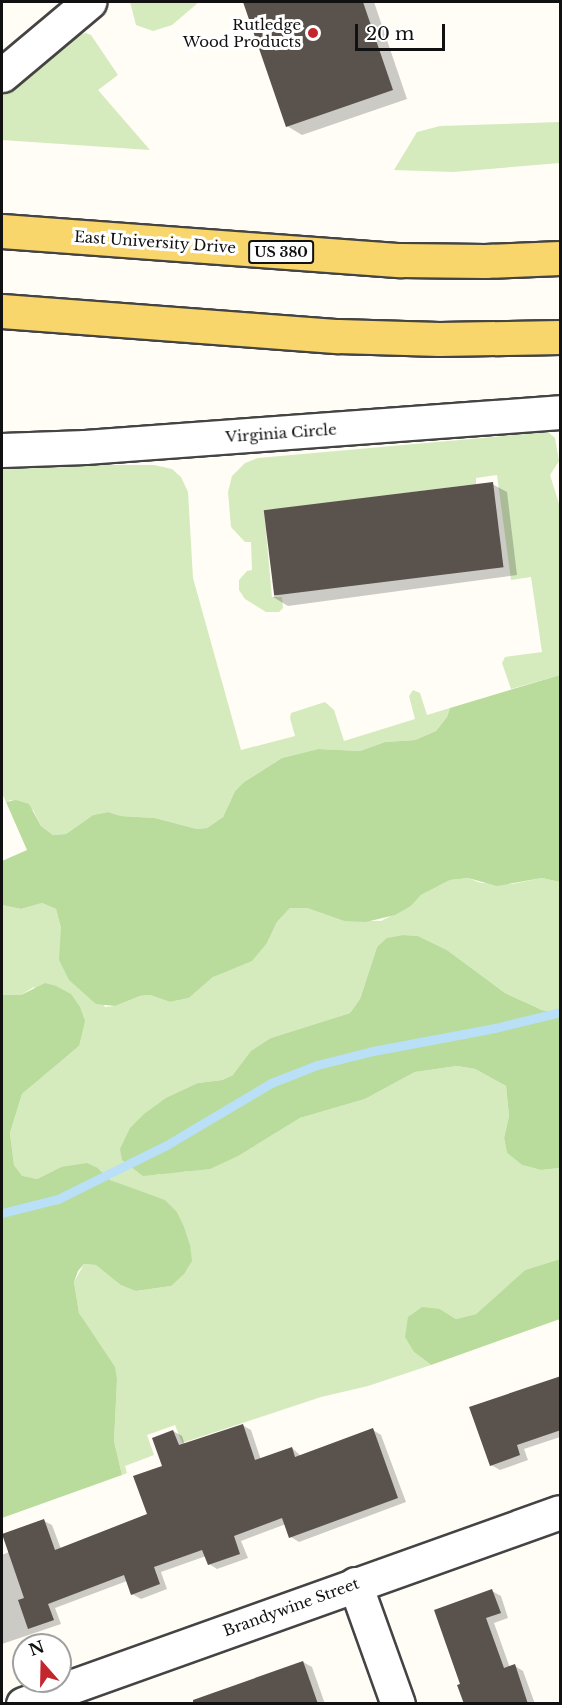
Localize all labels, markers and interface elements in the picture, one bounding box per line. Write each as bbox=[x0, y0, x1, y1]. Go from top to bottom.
scale bar bbox=[358, 12, 448, 50]
place label: Rutledge Wood Products bbox=[183, 15, 301, 50]
text: 20 m bbox=[366, 23, 414, 45]
marker: Rutledge Wood Products bbox=[306, 26, 320, 40]
street label: East University Drive bbox=[73, 227, 237, 257]
road number: US 380 bbox=[248, 241, 314, 263]
street label: Virginia Circle bbox=[225, 420, 337, 446]
street label: Brandywine Street bbox=[221, 1574, 361, 1640]
north arrow bbox=[12, 1633, 72, 1693]
text: N bbox=[26, 1636, 47, 1660]

